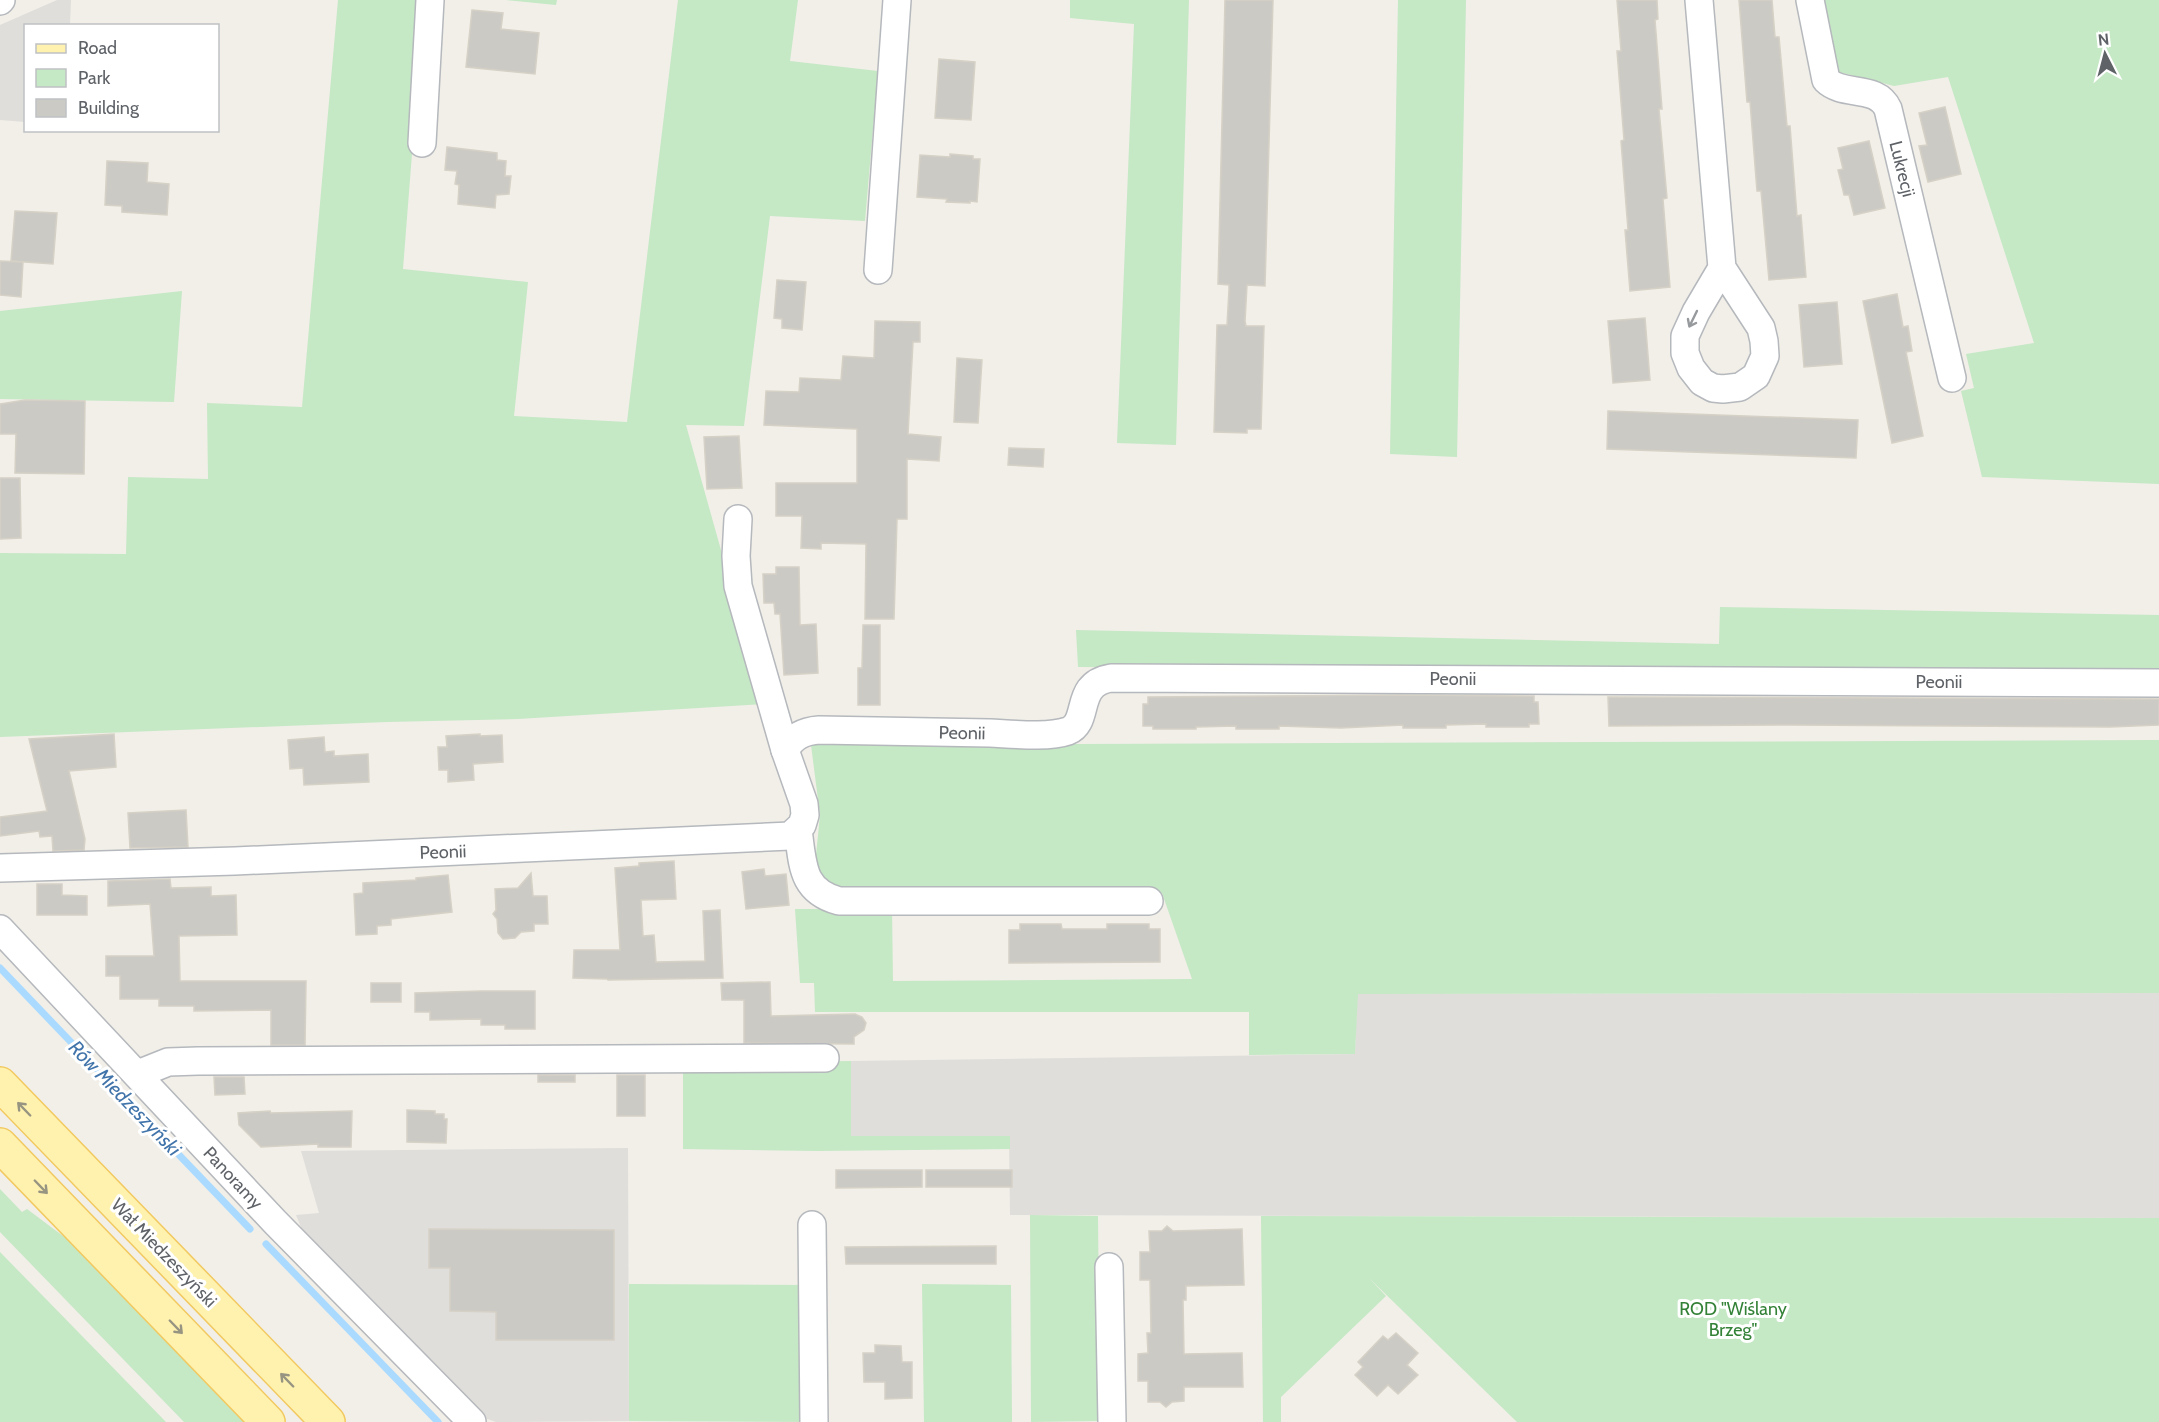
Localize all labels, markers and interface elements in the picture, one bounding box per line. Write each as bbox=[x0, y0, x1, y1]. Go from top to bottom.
legend bbox=[24, 24, 219, 132]
north arrow bbox=[2075, 24, 2135, 84]
text: N bbox=[2097, 30, 2110, 50]
text: Road bbox=[78, 37, 117, 59]
text: Park bbox=[78, 67, 111, 89]
text: Building bbox=[78, 97, 140, 119]
street label: Lukrecji bbox=[1884, 139, 1920, 199]
one-way arrow bbox=[1686, 310, 1698, 328]
street label: Peonii bbox=[1430, 668, 1476, 690]
street label: Peonii bbox=[1916, 671, 1962, 693]
street label: Peonii bbox=[938, 722, 986, 744]
street label: Peonii bbox=[419, 840, 467, 864]
water label: Rów Miedzeszyński bbox=[64, 1035, 187, 1161]
one-way arrow bbox=[17, 1102, 32, 1117]
street label: Panoramy bbox=[199, 1142, 267, 1214]
one-way arrow bbox=[33, 1180, 48, 1195]
street label: Wał Miedzeszyński bbox=[107, 1194, 221, 1312]
park label: ROD "Wiślany Brzeg" bbox=[1679, 1298, 1787, 1341]
one-way arrow bbox=[169, 1320, 184, 1335]
one-way arrow bbox=[280, 1373, 294, 1388]

